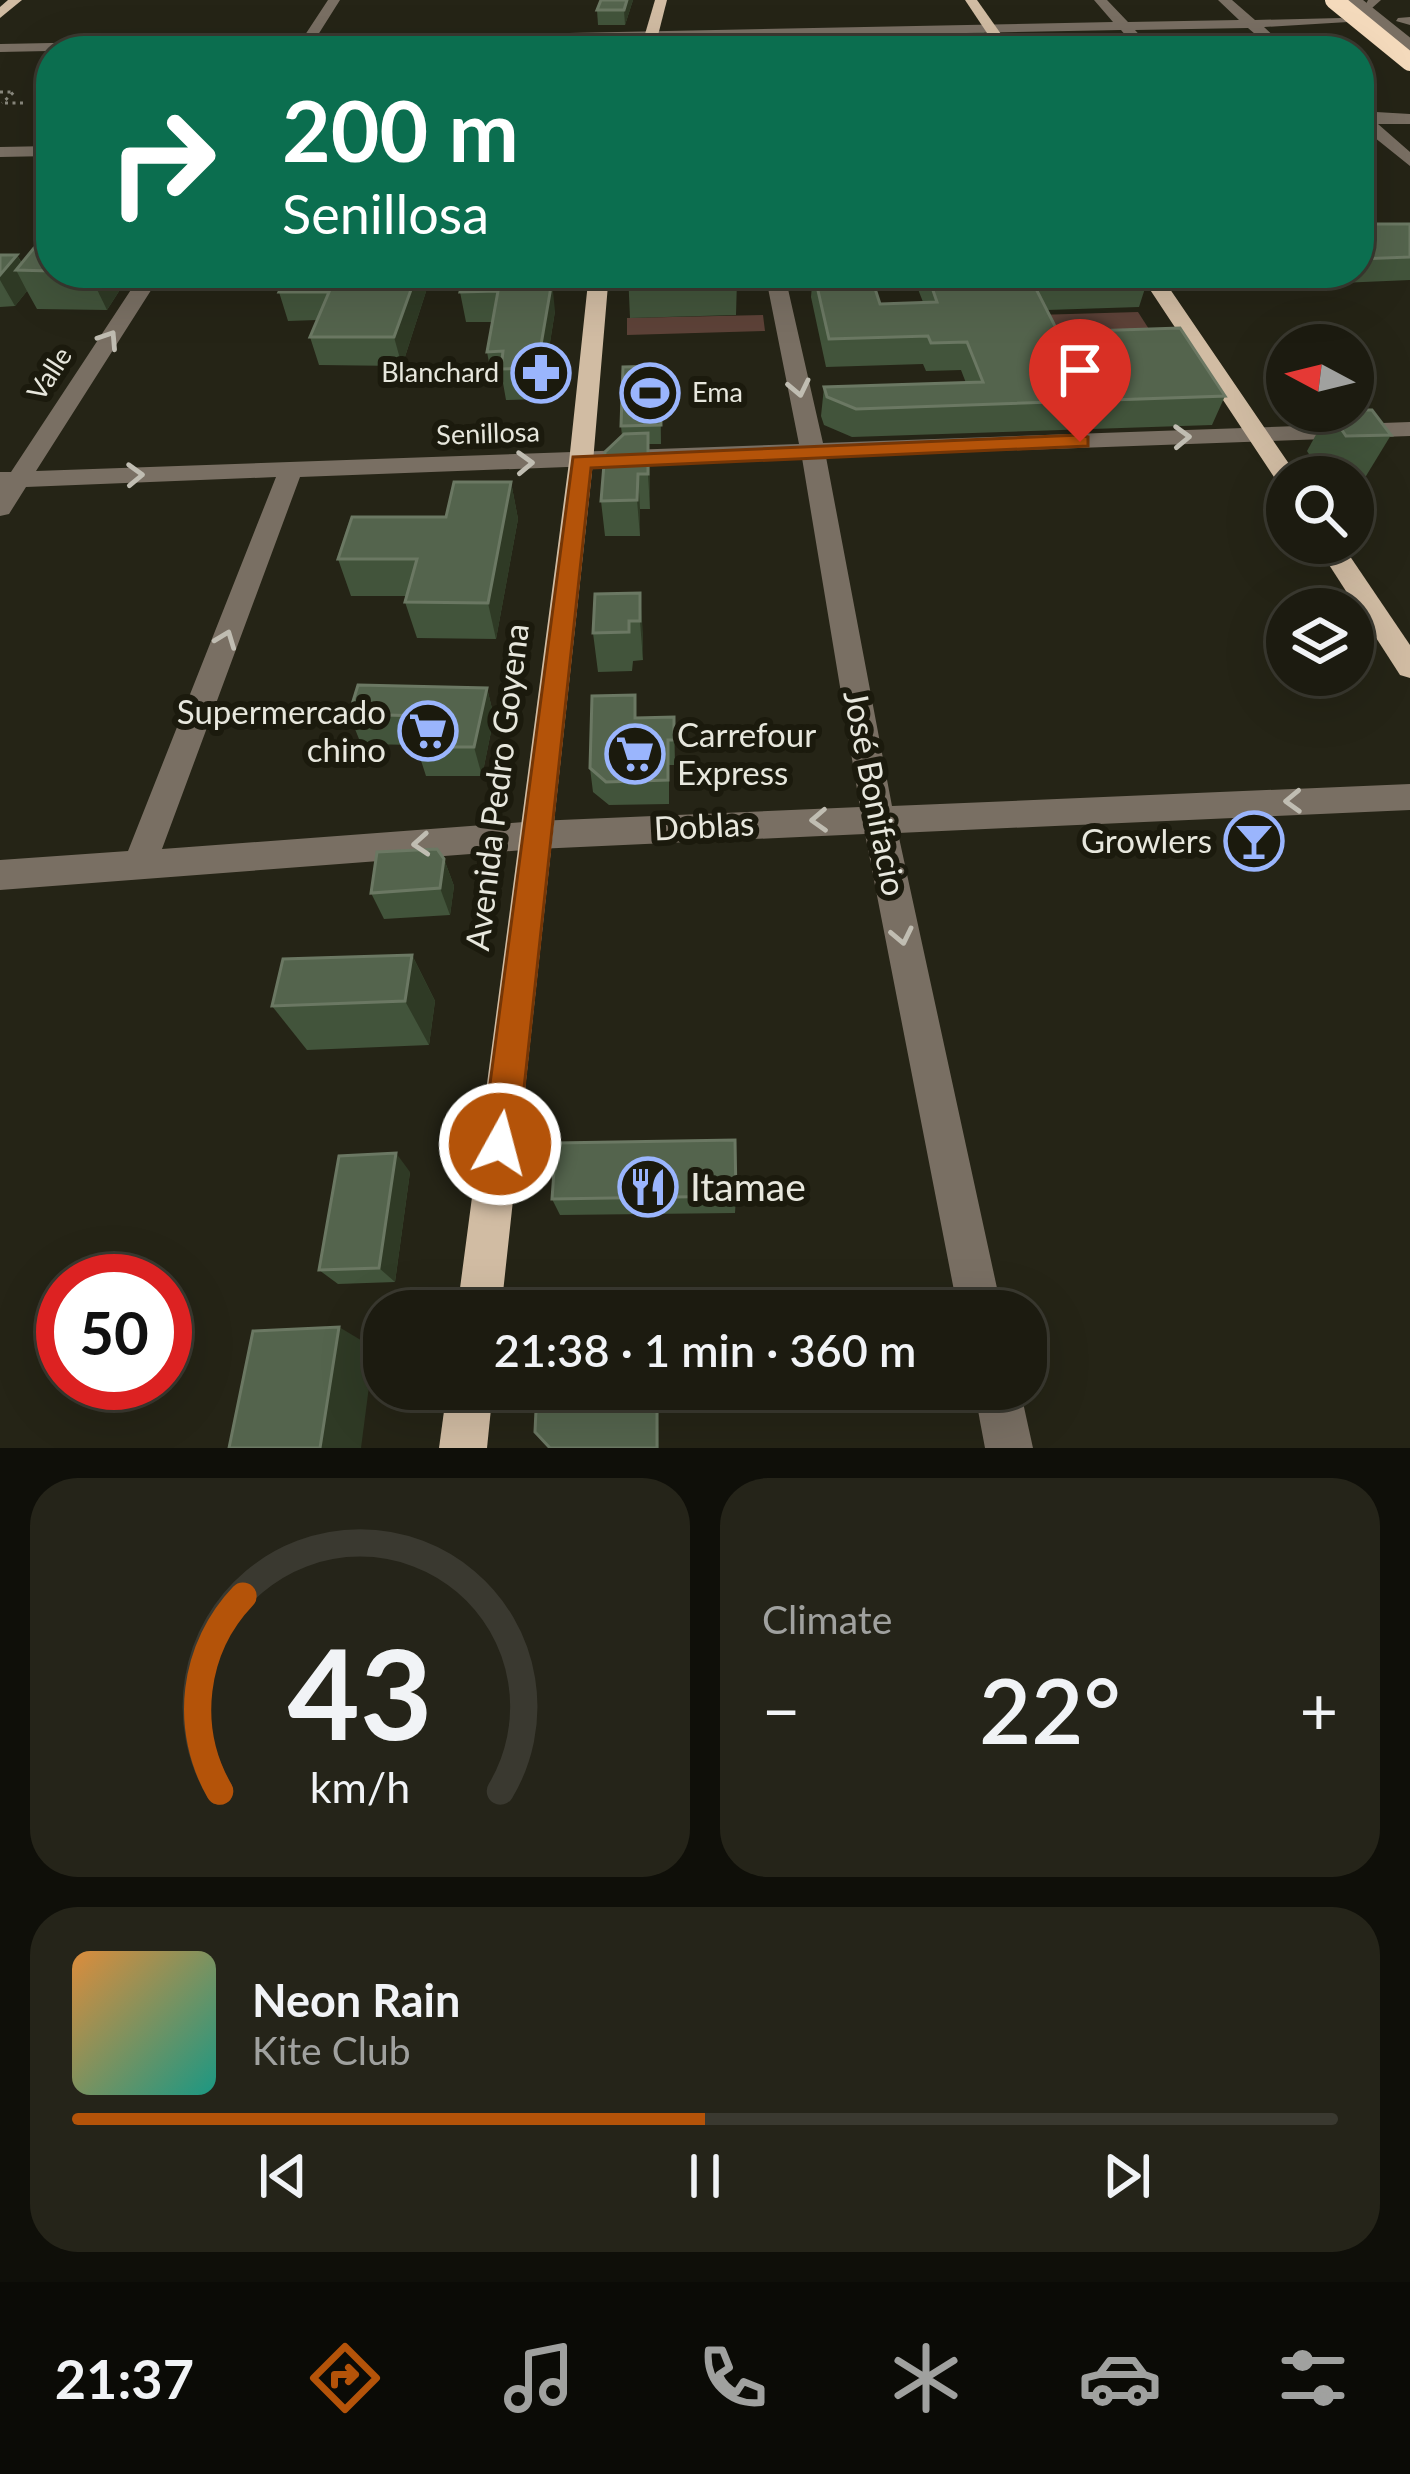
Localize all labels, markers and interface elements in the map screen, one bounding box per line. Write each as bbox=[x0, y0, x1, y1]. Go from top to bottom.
text: 200 m bbox=[282, 79, 519, 180]
icon: right bbox=[84, 84, 240, 240]
text: Senillosa bbox=[282, 181, 489, 246]
pin bbox=[1029, 319, 1131, 442]
north arrow bbox=[1266, 324, 1374, 432]
map controls bbox=[1266, 324, 1374, 696]
one-way arrow bbox=[94, 331, 116, 353]
icon: arrive bbox=[1047, 337, 1113, 403]
street label: Valle bbox=[19, 340, 78, 406]
pharmacy icon: Blanchard bbox=[510, 342, 572, 404]
place label: Blanchard bbox=[381, 355, 499, 388]
sports icon: Ema bbox=[619, 362, 681, 424]
place label: Ema bbox=[692, 375, 743, 408]
one-way arrow bbox=[786, 377, 811, 397]
street label: Senillosa bbox=[436, 414, 540, 451]
one-way arrow bbox=[1173, 424, 1192, 450]
one-way arrow bbox=[516, 451, 535, 477]
button: search bbox=[1266, 456, 1374, 564]
one-way arrow bbox=[126, 462, 145, 488]
button: layers bbox=[1266, 588, 1374, 696]
street label: Avenida Pedro Goyena bbox=[456, 621, 536, 953]
one-way arrow bbox=[212, 630, 237, 651]
street label: José Bonifacio bbox=[836, 687, 916, 899]
place label: Supermercado chino bbox=[177, 691, 386, 769]
supermarket icon: Supermercado chino bbox=[397, 700, 459, 762]
place label: Carrefour Express bbox=[677, 714, 816, 792]
supermarket icon: Carrefour Express bbox=[604, 723, 666, 785]
one-way arrow bbox=[1283, 788, 1302, 814]
street label: Doblas bbox=[653, 802, 755, 848]
one-way arrow bbox=[810, 807, 828, 833]
bar icon: Growlers bbox=[1223, 810, 1285, 872]
place label: Growlers bbox=[1081, 820, 1212, 860]
one-way arrow bbox=[411, 831, 430, 857]
one-way arrow bbox=[889, 925, 914, 945]
position arrow bbox=[437, 1081, 563, 1207]
restaurant icon: Itamae bbox=[617, 1156, 679, 1218]
place label: Itamae bbox=[690, 1163, 806, 1209]
speed limit sign: 50 bbox=[36, 1254, 192, 1410]
text: 21:38 · 1 min · 360 m bbox=[494, 1323, 916, 1377]
text: Climate bbox=[762, 1596, 892, 1642]
text: 43 bbox=[288, 1617, 432, 1767]
text: 22° bbox=[979, 1655, 1121, 1763]
text: − bbox=[762, 1670, 800, 1749]
text: + bbox=[1300, 1670, 1338, 1749]
text: km/h bbox=[310, 1760, 410, 1811]
text: Neon Rain bbox=[252, 1973, 460, 2027]
text: Kite Club bbox=[252, 2027, 411, 2073]
icon: previous bbox=[250, 2143, 316, 2209]
icon: pause bbox=[672, 2143, 738, 2209]
icon: next bbox=[1094, 2143, 1160, 2209]
icon: directions bbox=[303, 2336, 387, 2420]
icon: music bbox=[497, 2336, 581, 2420]
icon: phone bbox=[691, 2336, 775, 2420]
icon: climate bbox=[884, 2336, 968, 2420]
icon: car bbox=[1078, 2336, 1162, 2420]
icon: filters bbox=[1271, 2336, 1355, 2420]
text: 21:37 bbox=[55, 2346, 194, 2411]

